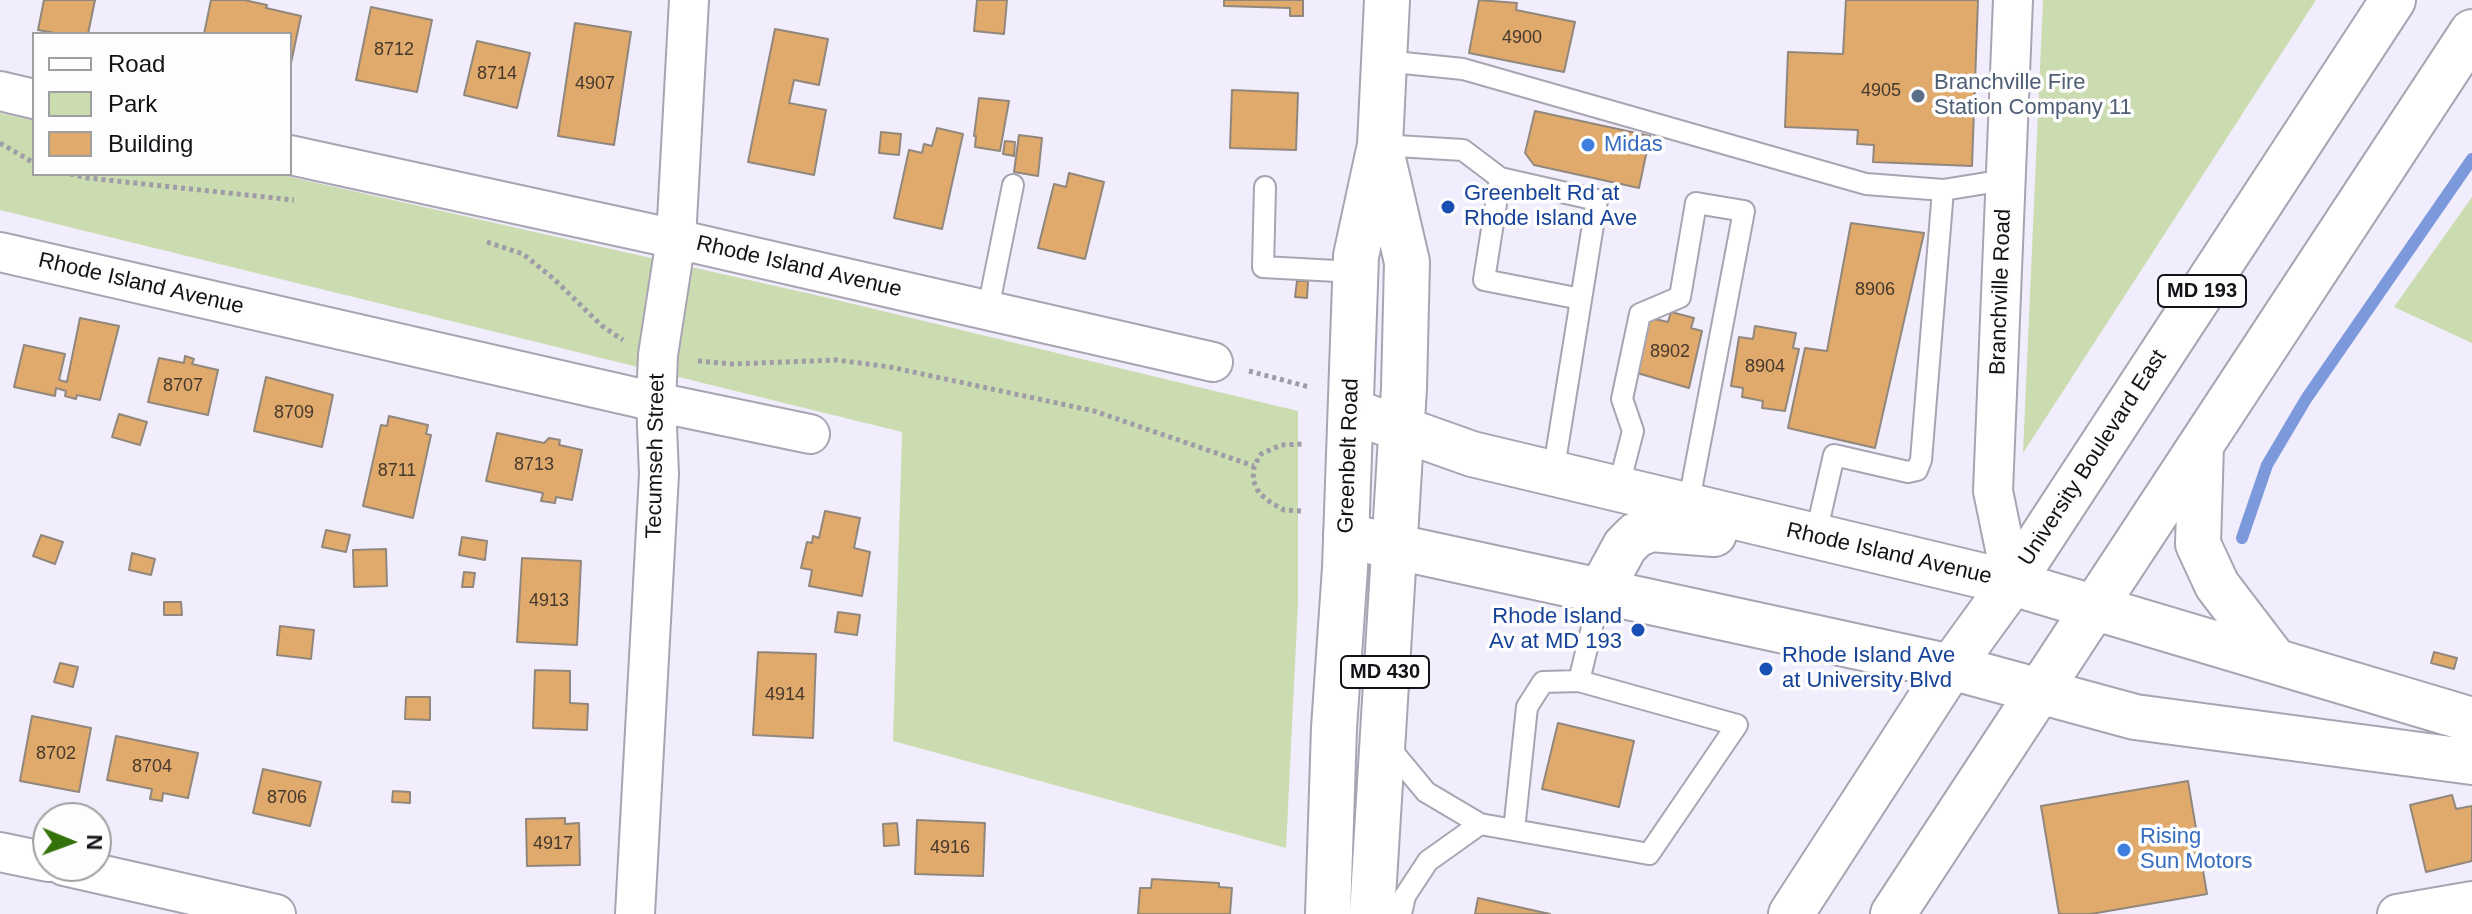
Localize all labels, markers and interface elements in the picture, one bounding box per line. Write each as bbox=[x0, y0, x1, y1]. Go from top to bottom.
house number: 4900 bbox=[1502, 27, 1542, 49]
legend bbox=[32, 32, 292, 176]
house number: 8712 bbox=[374, 39, 414, 61]
text: Road bbox=[108, 50, 165, 77]
house number: 8714 bbox=[477, 63, 517, 85]
place label: Branchville Fire Station Company 11 bbox=[1934, 70, 2132, 122]
house number: 4907 bbox=[575, 73, 615, 95]
house number: 4905 bbox=[1861, 80, 1901, 102]
marker: Branchville Fire Station Company 11 bbox=[1909, 87, 1927, 105]
text: Park bbox=[108, 90, 157, 117]
text: Building bbox=[108, 130, 193, 157]
place label: Midas bbox=[1604, 132, 1663, 158]
marker: Midas bbox=[1579, 136, 1597, 154]
place label: Greenbelt Rd at Rhode Island Ave bbox=[1464, 181, 1637, 232]
marker: Greenbelt Rd at Rhode Island Ave bbox=[1439, 198, 1457, 216]
street label: Branchville Road bbox=[1985, 208, 2017, 376]
street label: Rhode Island Avenue bbox=[694, 231, 904, 303]
street label: Rhode Island Avenue bbox=[36, 248, 246, 320]
road number: MD 193 bbox=[2158, 275, 2246, 307]
house number: 8906 bbox=[1855, 279, 1895, 301]
house number: 8902 bbox=[1650, 341, 1690, 363]
street label: University Boulevard East bbox=[2013, 345, 2173, 571]
house number: 8904 bbox=[1745, 356, 1785, 378]
street label: Tecumseh Street bbox=[641, 373, 671, 539]
house number: 8707 bbox=[163, 375, 203, 397]
street label: Greenbelt Road bbox=[1333, 378, 1365, 534]
house number: 8709 bbox=[274, 402, 314, 424]
house number: 8713 bbox=[514, 454, 554, 476]
house number: 8711 bbox=[378, 460, 416, 482]
street label: Rhode Island Avenue bbox=[1784, 518, 1994, 590]
house number: 4913 bbox=[529, 590, 569, 612]
place label: Rhode Island Av at MD 193 bbox=[1489, 604, 1622, 656]
marker: Rhode Island Av at MD 193 bbox=[1629, 621, 1647, 639]
place label: Rhode Island Ave at University Blvd bbox=[1782, 643, 1955, 694]
road number: MD 430 bbox=[1341, 656, 1429, 688]
marker: Rhode Island Ave at University Blvd bbox=[1757, 660, 1775, 678]
house number: 4914 bbox=[765, 684, 805, 706]
house number: 8702 bbox=[36, 743, 76, 765]
house number: 8704 bbox=[132, 756, 172, 778]
house number: 8706 bbox=[267, 787, 307, 809]
north arrow bbox=[32, 802, 112, 882]
place label: Rising Sun Motors bbox=[2140, 824, 2252, 876]
house number: 4917 bbox=[533, 833, 573, 855]
text: N bbox=[82, 834, 107, 851]
house number: 4916 bbox=[930, 837, 970, 859]
marker: Rising Sun Motors bbox=[2115, 841, 2133, 859]

